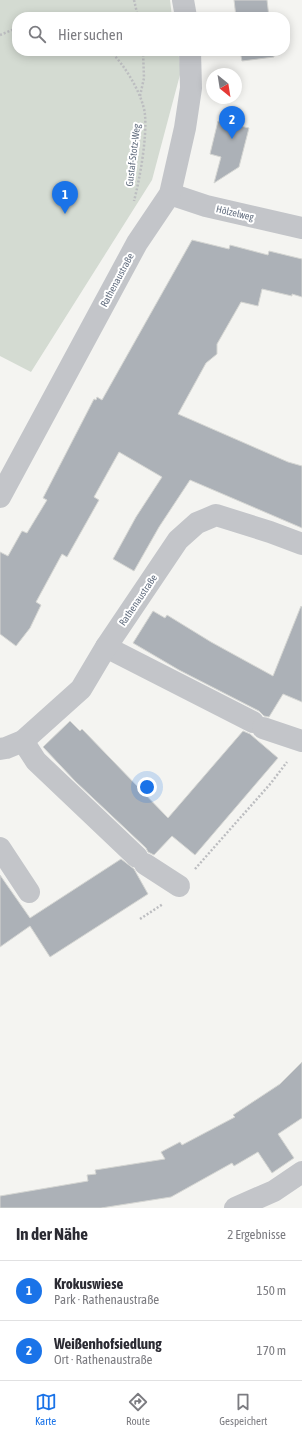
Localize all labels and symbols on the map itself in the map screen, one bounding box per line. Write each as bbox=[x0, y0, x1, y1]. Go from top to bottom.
north arrow bbox=[206, 68, 242, 104]
pin: 2 bbox=[219, 106, 245, 139]
street label: Gustaf-Stotz-Weg bbox=[124, 122, 142, 187]
pin: 1 bbox=[52, 181, 78, 214]
street label: Hölzelweg bbox=[215, 203, 256, 223]
street label: Rathenaustraße bbox=[98, 251, 136, 309]
street label: Rathenaustraße bbox=[117, 572, 159, 628]
your location bbox=[137, 777, 157, 797]

